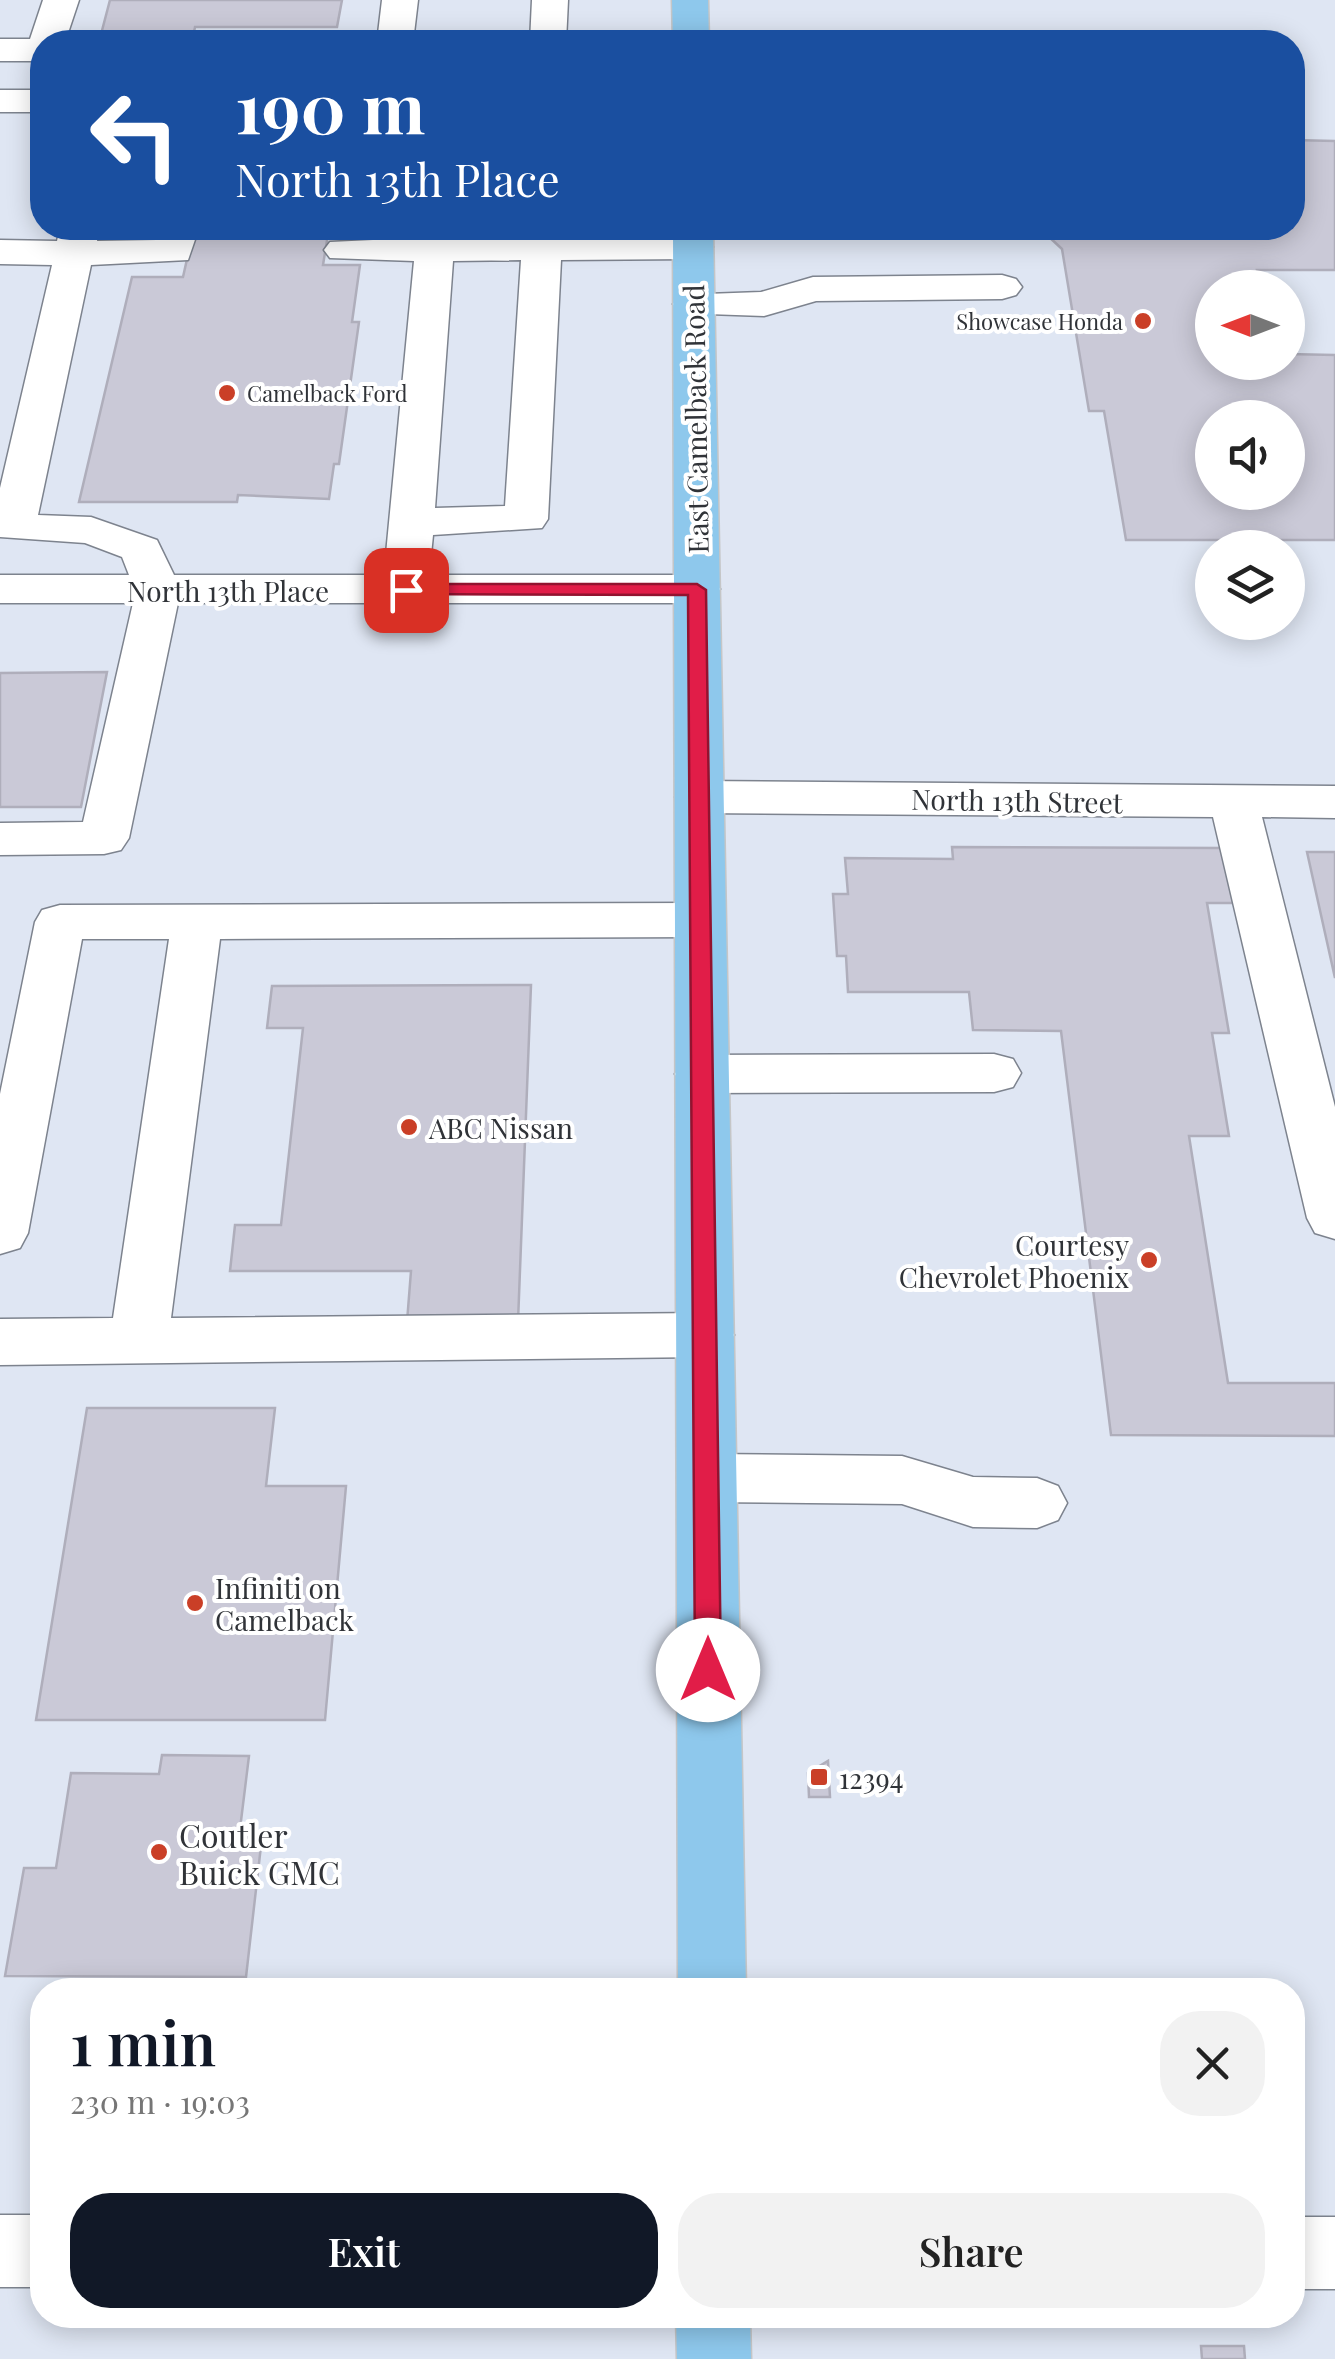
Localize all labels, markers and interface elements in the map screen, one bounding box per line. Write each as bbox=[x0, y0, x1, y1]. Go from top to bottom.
text: 190 m bbox=[235, 58, 425, 152]
icon: left bbox=[70, 70, 200, 200]
text: North 13th Place bbox=[235, 148, 560, 208]
north arrow bbox=[1195, 270, 1305, 380]
map controls bbox=[1195, 270, 1305, 640]
street label: East Camelback Road bbox=[674, 284, 716, 554]
place label: Showcase Honda bbox=[956, 306, 1123, 336]
marker: Showcase Honda bbox=[1132, 310, 1154, 332]
place label: Camelback Ford bbox=[247, 378, 408, 408]
marker: Camelback Ford bbox=[216, 382, 238, 404]
button: sound bbox=[1195, 400, 1305, 510]
button: layers bbox=[1195, 530, 1305, 640]
pin bbox=[364, 548, 449, 633]
icon: arrive bbox=[379, 563, 434, 618]
street label: North 13th Place bbox=[127, 572, 329, 609]
street label: North 13th Street bbox=[911, 780, 1124, 820]
place label: ABC Nissan bbox=[428, 1109, 573, 1146]
marker: ABC Nissan bbox=[398, 1116, 420, 1138]
place label: Courtesy Chevrolet Phoenix bbox=[899, 1226, 1129, 1295]
marker: Courtesy Chevrolet Phoenix bbox=[1138, 1249, 1160, 1271]
place label: Infiniti on Camelback bbox=[215, 1569, 355, 1638]
marker: Infiniti on Camelback bbox=[184, 1592, 206, 1614]
position arrow bbox=[656, 1618, 760, 1722]
place label: 12394 bbox=[839, 1759, 903, 1796]
marker: 12394 bbox=[808, 1766, 830, 1788]
place label: Coutler Buick GMC bbox=[179, 1813, 340, 1893]
marker: Coutler Buick GMC bbox=[148, 1841, 170, 1863]
text: 1 min bbox=[70, 2001, 216, 2081]
button: close bbox=[1160, 2011, 1265, 2116]
text: 230 m · 19:03 bbox=[70, 2079, 250, 2122]
button: Exit bbox=[70, 2193, 658, 2308]
button: Share bbox=[678, 2193, 1265, 2308]

